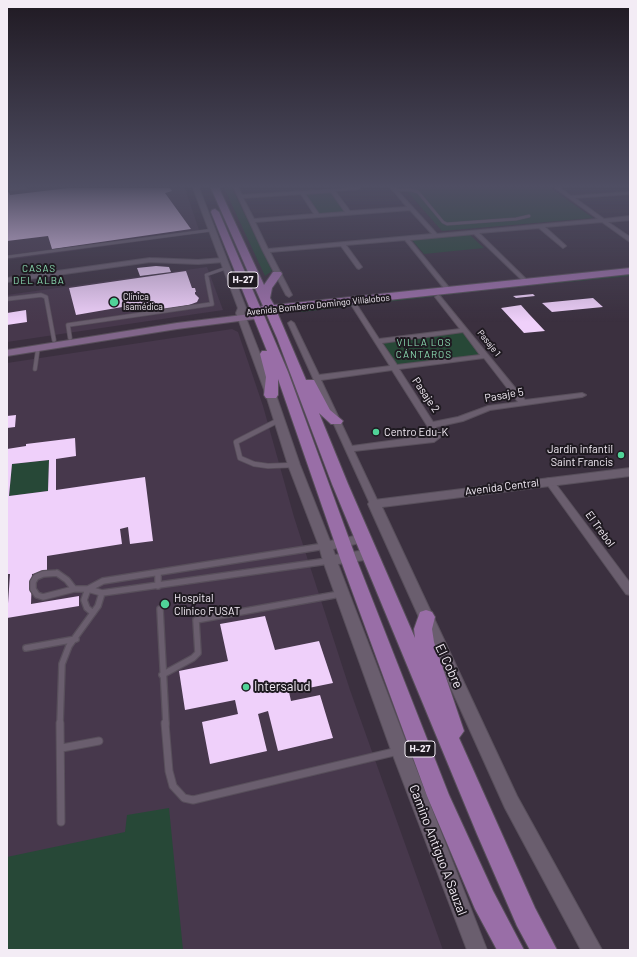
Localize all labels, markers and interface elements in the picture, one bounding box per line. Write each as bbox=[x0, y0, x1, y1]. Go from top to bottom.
district label: CASAS DEL ALBA bbox=[13, 263, 65, 286]
road number: H-27 bbox=[228, 272, 258, 288]
place label: Clínica Isamédica bbox=[123, 292, 163, 313]
street label: Avenida Bombero Domingo Villalobos bbox=[246, 292, 390, 318]
marker: Clínica Isamédica bbox=[108, 296, 120, 308]
street label: Pasaje 1 bbox=[475, 328, 503, 358]
district label: VILLA LOS CÁNTAROS bbox=[396, 337, 452, 360]
street label: Pasaje 2 bbox=[409, 375, 443, 415]
street label: Pasaje 5 bbox=[483, 385, 525, 405]
place label: Centro Edu-K bbox=[384, 425, 448, 439]
marker: Centro Edu-K bbox=[371, 427, 381, 437]
place label: Jardín infantil Saint Francis bbox=[547, 442, 613, 468]
marker: Jardín infantil Saint Francis bbox=[616, 450, 626, 460]
street label: Avenida Central bbox=[464, 476, 540, 498]
street label: El Trebol bbox=[583, 508, 617, 550]
place label: Hospital Clínico FUSAT bbox=[174, 591, 240, 617]
marker: Hospital Clínico FUSAT bbox=[159, 598, 171, 610]
street label: El Cobre bbox=[432, 641, 466, 691]
place label: Intersalud bbox=[254, 679, 310, 695]
marker: Intersalud bbox=[241, 682, 251, 692]
road number: H-27 bbox=[405, 741, 435, 757]
street label: Camino Antiguo A Sauzal bbox=[406, 782, 470, 918]

